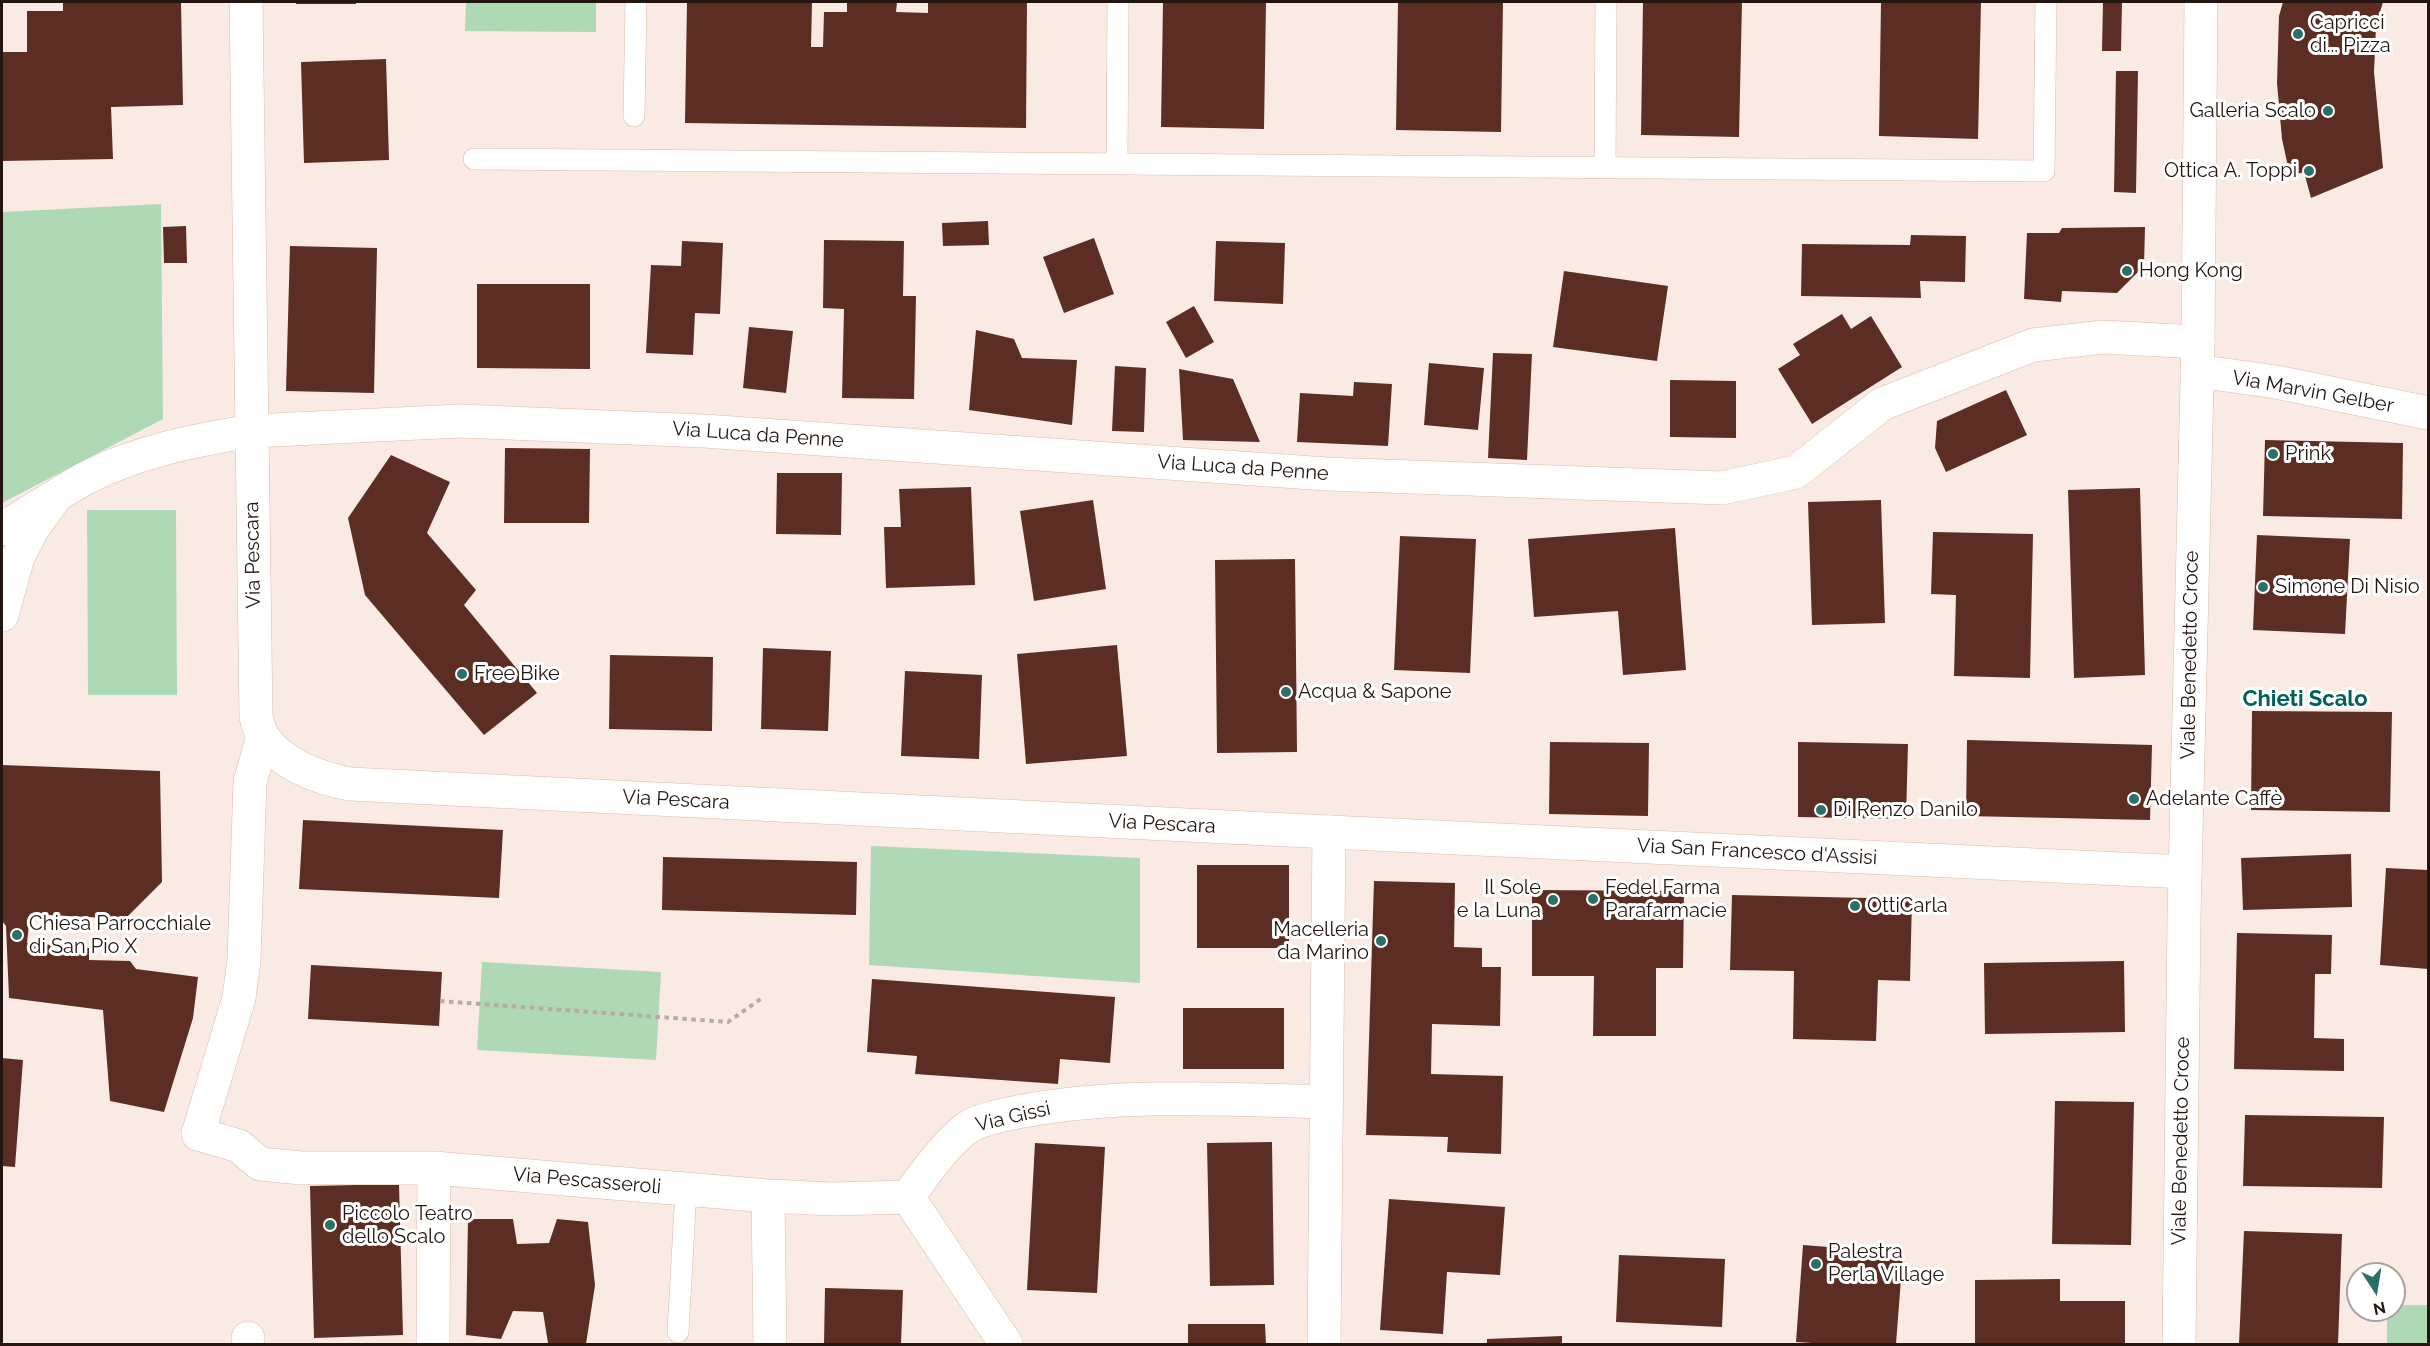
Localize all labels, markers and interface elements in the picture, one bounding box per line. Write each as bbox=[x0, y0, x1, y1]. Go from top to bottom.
place label: Capricci di... Pizza bbox=[2310, 11, 2391, 58]
marker: Capricci di... Pizza bbox=[2291, 27, 2305, 41]
place label: Galleria Scalo bbox=[2189, 99, 2316, 123]
marker: Galleria Scalo bbox=[2321, 104, 2335, 118]
place label: Ottica A. Toppi bbox=[2164, 159, 2297, 183]
marker: Ottica A. Toppi bbox=[2302, 164, 2316, 178]
place label: Hong Kong bbox=[2139, 259, 2243, 283]
marker: Hong Kong bbox=[2120, 264, 2134, 278]
street label: Via Marvin Gelber bbox=[2230, 366, 2396, 418]
street label: Via Luca da Penne bbox=[671, 417, 845, 453]
place label: Prink bbox=[2285, 442, 2331, 466]
marker: Prink bbox=[2266, 447, 2280, 461]
street label: Via Luca da Penne bbox=[1156, 450, 1330, 486]
street label: Via Pescara bbox=[240, 501, 266, 609]
street label: Viale Benedetto Croce bbox=[2176, 550, 2204, 760]
place label: Simone Di Nisio bbox=[2275, 575, 2420, 599]
marker: Simone Di Nisio bbox=[2256, 580, 2270, 594]
place label: Free Bike bbox=[474, 662, 560, 686]
marker: Free Bike bbox=[455, 667, 469, 681]
place label: Acqua & Sapone bbox=[1298, 680, 1451, 704]
marker: Acqua & Sapone bbox=[1279, 685, 1293, 699]
district label: Chieti Scalo bbox=[2242, 686, 2368, 712]
street label: Via Pescara bbox=[622, 785, 730, 815]
place label: Adelante Caffè bbox=[2146, 787, 2282, 811]
marker: Adelante Caffè bbox=[2127, 792, 2141, 806]
place label: Di Renzo Danilo bbox=[1833, 798, 1978, 822]
marker: Di Renzo Danilo bbox=[1814, 803, 1828, 817]
street label: Via Pescara bbox=[1108, 809, 1216, 839]
street label: Via San Francesco d'Assisi bbox=[1636, 834, 1878, 870]
place label: Il Sole e la Luna bbox=[1457, 876, 1541, 923]
place label: Fedel Farma Parafarmacie bbox=[1605, 876, 1727, 923]
marker: Fedel Farma Parafarmacie bbox=[1586, 892, 1600, 906]
marker: Il Sole e la Luna bbox=[1546, 893, 1560, 907]
place label: OttiCarla bbox=[1867, 894, 1948, 918]
marker: OttiCarla bbox=[1848, 899, 1862, 913]
place label: Chiesa Parrocchiale di San Pio X bbox=[29, 912, 211, 959]
place label: Macelleria da Marino bbox=[1273, 918, 1369, 965]
marker: Chiesa Parrocchiale di San Pio X bbox=[10, 928, 24, 942]
marker: Macelleria da Marino bbox=[1374, 934, 1388, 948]
street label: Viale Benedetto Croce bbox=[2167, 1036, 2195, 1246]
street label: Via Gissi bbox=[973, 1097, 1053, 1137]
street label: Via Pescasseroli bbox=[512, 1163, 662, 1199]
place label: Piccolo Teatro dello Scalo bbox=[342, 1202, 473, 1249]
marker: Piccolo Teatro dello Scalo bbox=[323, 1218, 337, 1232]
place label: Palestra Perla Village bbox=[1828, 1240, 1944, 1287]
marker: Palestra Perla Village bbox=[1809, 1257, 1823, 1271]
north arrow bbox=[2346, 1262, 2406, 1322]
text: N bbox=[2371, 1298, 2387, 1319]

